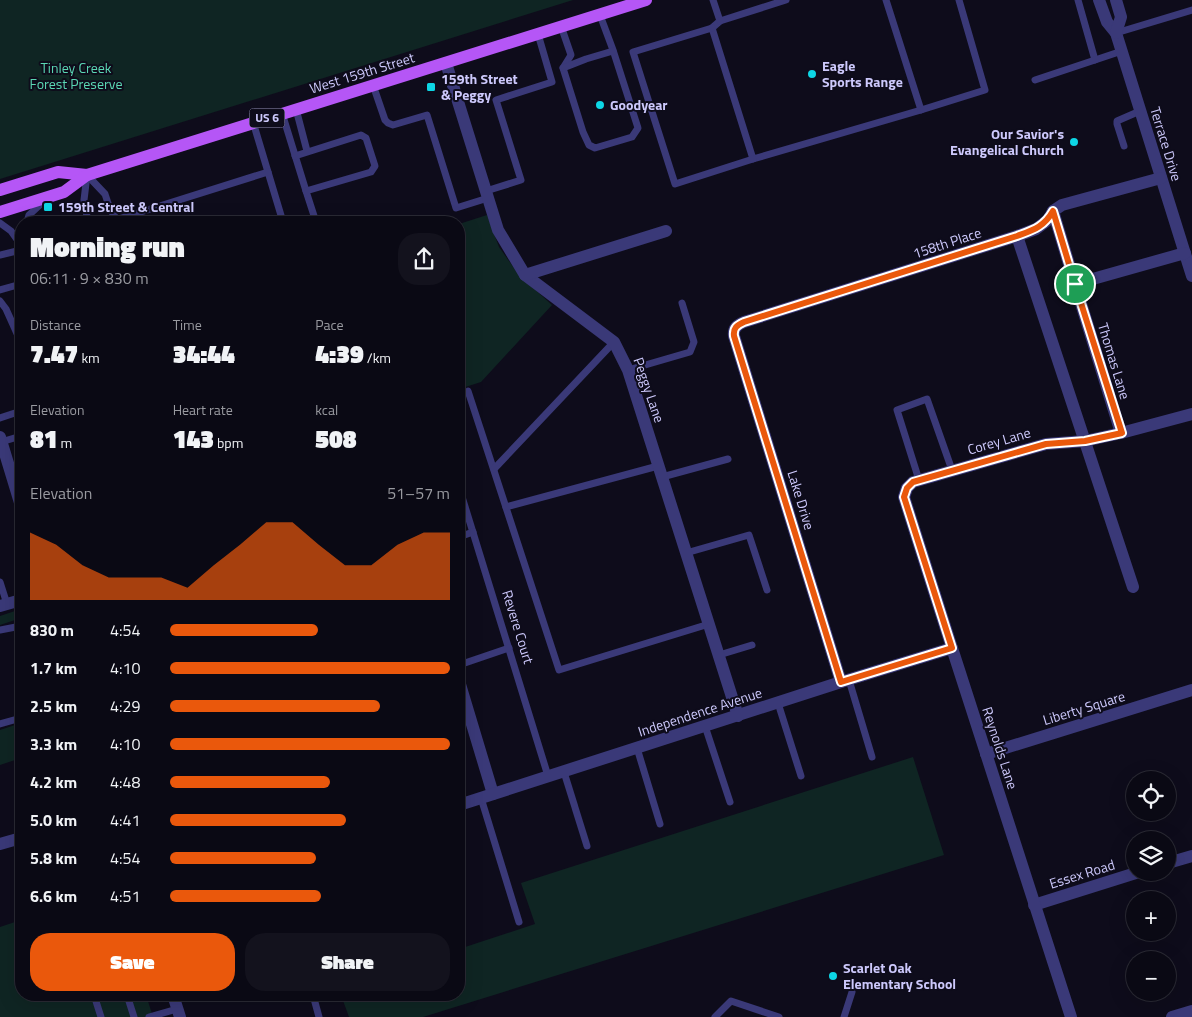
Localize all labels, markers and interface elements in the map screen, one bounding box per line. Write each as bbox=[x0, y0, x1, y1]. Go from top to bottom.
street label: West 159th Street bbox=[307, 47, 417, 98]
place label: Eagle Sports Range bbox=[822, 55, 903, 92]
park label: Tinley Creek Forest Preserve bbox=[30, 57, 122, 94]
place label: 159th Street & Peggy bbox=[441, 68, 518, 105]
marker: Eagle Sports Range bbox=[806, 68, 818, 80]
marker: 159th Street & Peggy bbox=[425, 81, 437, 93]
place label: Goodyear bbox=[610, 94, 668, 115]
marker: Goodyear bbox=[594, 99, 606, 111]
street label: Terrace Drive bbox=[1145, 104, 1188, 184]
road number: US 6 bbox=[250, 109, 284, 128]
place label: Our Savior's Evangelical Church bbox=[950, 123, 1064, 160]
marker: Our Savior's Evangelical Church bbox=[1068, 136, 1080, 148]
place label: 159th Street & Central bbox=[58, 196, 194, 217]
marker: 159th Street & Central bbox=[42, 201, 54, 213]
street label: 158th Place bbox=[910, 222, 984, 263]
text: Morning run bbox=[30, 225, 185, 268]
button: share bbox=[398, 233, 450, 285]
pin bbox=[1054, 263, 1096, 305]
text: 06:11 · 9 × 830 m bbox=[30, 266, 149, 290]
icon: arrive bbox=[1061, 270, 1089, 298]
text: Distance bbox=[30, 314, 81, 335]
text: Time bbox=[173, 314, 202, 335]
text: Pace bbox=[315, 314, 344, 335]
street label: Thomas Lane bbox=[1093, 320, 1136, 402]
text: 7.47 bbox=[30, 335, 78, 373]
text: 34:44 bbox=[173, 335, 235, 373]
text: 4:39 bbox=[315, 335, 364, 373]
text: km bbox=[78, 347, 100, 368]
text: /km bbox=[364, 347, 391, 368]
street label: Peggy Lane bbox=[628, 354, 670, 425]
text: Elevation bbox=[30, 399, 84, 420]
text: Heart rate bbox=[173, 399, 233, 420]
text: kcal bbox=[315, 399, 338, 420]
text: 81 bbox=[30, 420, 58, 458]
text: 143 bbox=[173, 420, 214, 458]
text: 508 bbox=[315, 420, 357, 458]
street label: Corey Lane bbox=[965, 422, 1033, 460]
text: m bbox=[58, 432, 72, 453]
text: bpm bbox=[214, 432, 243, 453]
street label: Lake Drive bbox=[783, 468, 820, 532]
text: Elevation bbox=[30, 481, 92, 505]
text: 51–57 m bbox=[387, 481, 450, 505]
street label: Revere Court bbox=[497, 587, 540, 666]
text: 830 m bbox=[30, 618, 74, 642]
text: 4:54 bbox=[110, 618, 140, 642]
text: 1.7 km bbox=[30, 656, 77, 680]
text: 4:10 bbox=[110, 656, 140, 680]
street label: Independence Avenue bbox=[635, 682, 765, 742]
street label: Liberty Square bbox=[1040, 685, 1128, 730]
text: 2.5 km bbox=[30, 694, 77, 718]
text: 4:29 bbox=[110, 694, 140, 718]
street label: Reynolds Lane bbox=[977, 704, 1024, 792]
text: 3.3 km bbox=[30, 732, 77, 756]
text: 4:10 bbox=[110, 732, 140, 756]
text: 4.2 km bbox=[30, 770, 77, 794]
text: 4:48 bbox=[110, 770, 140, 794]
map controls bbox=[1126, 771, 1176, 1001]
button: locate bbox=[1126, 771, 1176, 821]
text: 5.0 km bbox=[30, 808, 77, 832]
text: 4:41 bbox=[110, 808, 140, 832]
button: layers bbox=[1126, 831, 1176, 881]
text: 5.8 km bbox=[30, 846, 77, 870]
text: 4:54 bbox=[110, 846, 140, 870]
street label: Essex Road bbox=[1047, 854, 1117, 893]
text: 6.6 km bbox=[30, 884, 77, 908]
text: 4:51 bbox=[110, 884, 140, 908]
button: + bbox=[1126, 891, 1176, 941]
button: Save bbox=[30, 933, 235, 991]
button: Share bbox=[245, 933, 450, 991]
button: − bbox=[1126, 951, 1176, 1001]
place label: Scarlet Oak Elementary School bbox=[843, 957, 956, 994]
marker: Scarlet Oak Elementary School bbox=[827, 970, 839, 982]

